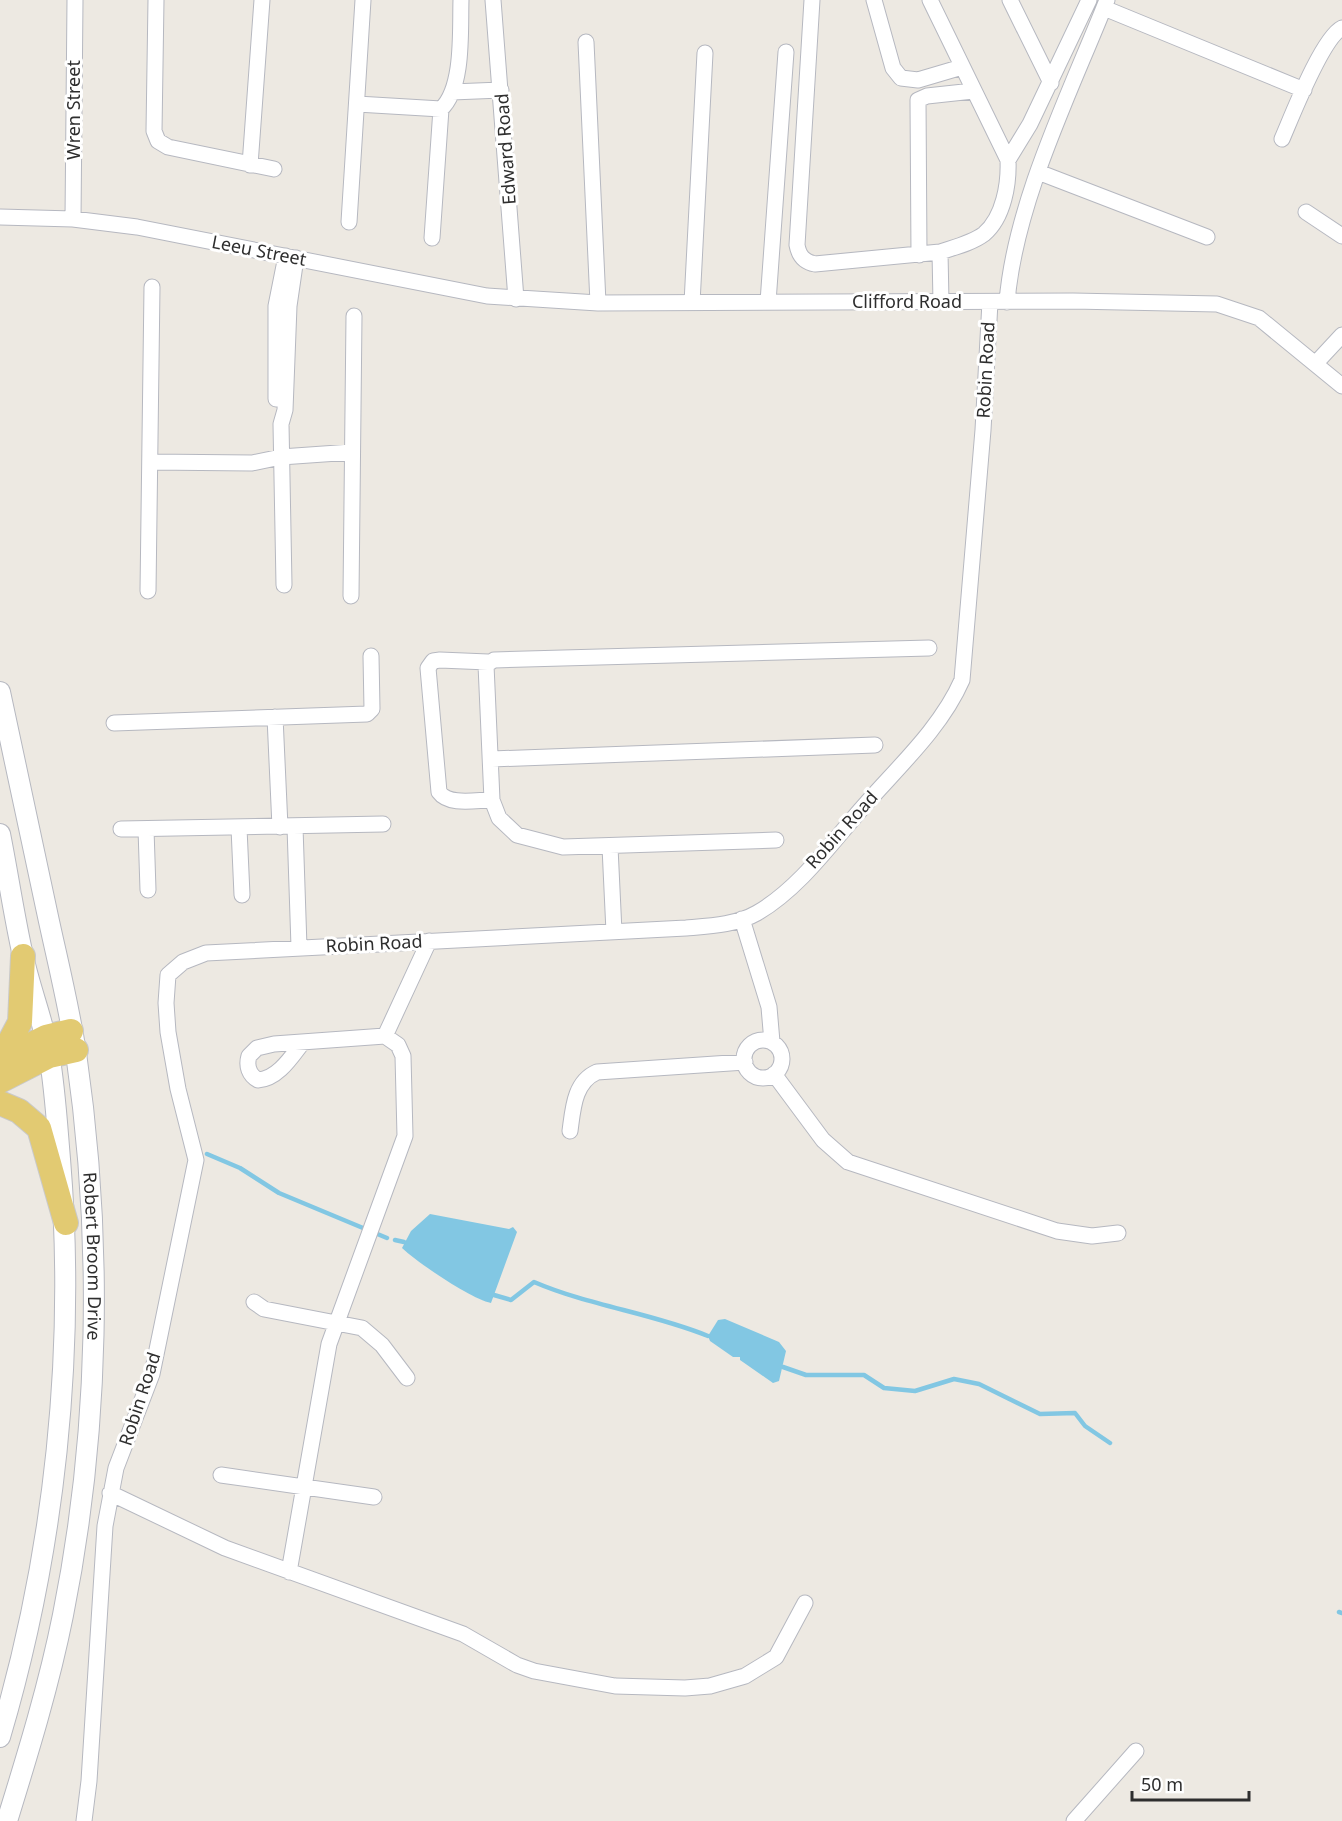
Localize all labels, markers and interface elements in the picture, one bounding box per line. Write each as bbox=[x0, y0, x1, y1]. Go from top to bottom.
street label: Wren Street bbox=[61, 60, 85, 160]
street label: Edward Road bbox=[489, 93, 521, 205]
street label: Leeu Street bbox=[210, 229, 309, 271]
street label: Clifford Road bbox=[852, 289, 962, 313]
street label: Robin Road bbox=[970, 321, 1000, 419]
street label: Robin Road bbox=[800, 785, 883, 873]
street label: Robin Road bbox=[325, 928, 423, 958]
street label: Robert Broom Drive bbox=[78, 1171, 107, 1341]
street label: Robin Road bbox=[113, 1349, 165, 1448]
scale bar bbox=[1132, 1764, 1249, 1802]
text: 50 m bbox=[1141, 1772, 1183, 1796]

